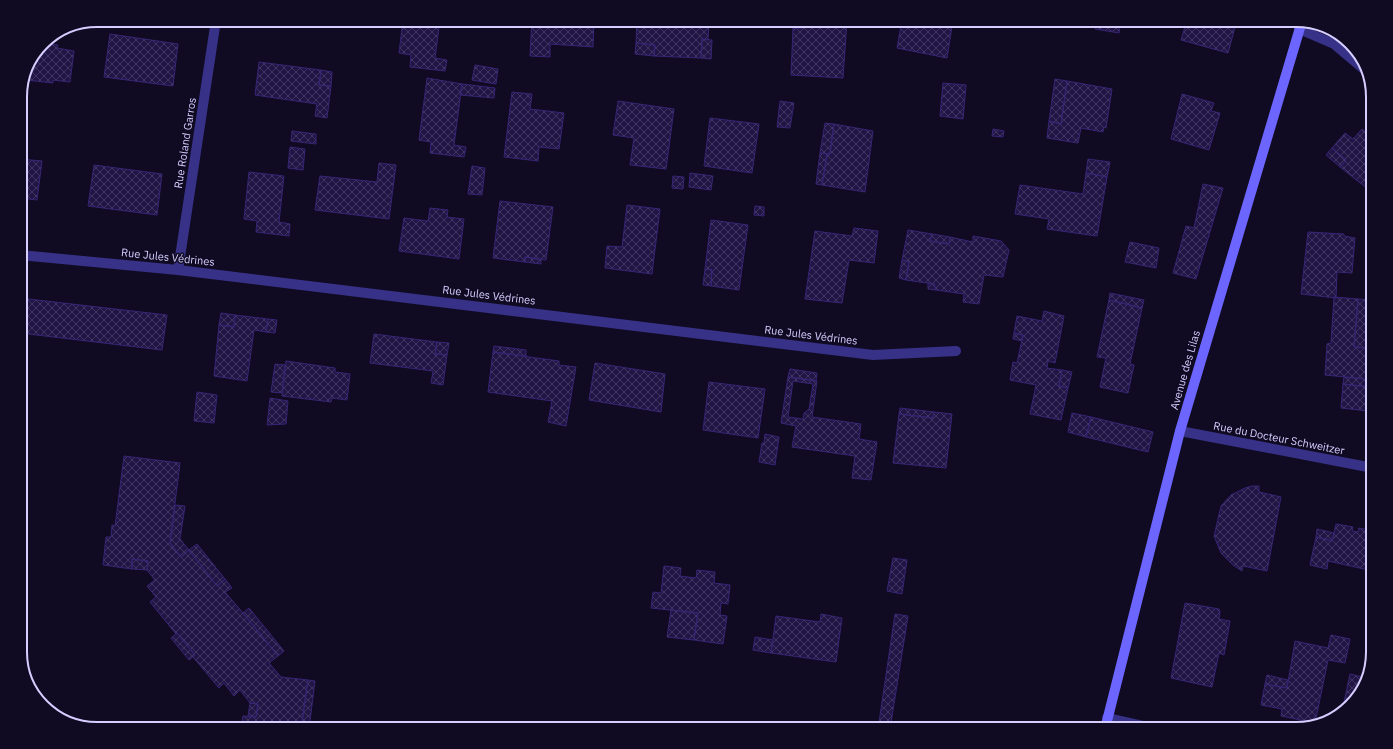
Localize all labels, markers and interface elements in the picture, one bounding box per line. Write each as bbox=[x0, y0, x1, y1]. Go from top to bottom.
street label: Rue Roland Garros bbox=[171, 96, 199, 190]
street label: Rue Jules Védrines bbox=[121, 245, 215, 269]
street label: Rue Jules Védrines bbox=[442, 282, 536, 308]
street label: Rue Jules Védrines bbox=[764, 322, 858, 348]
street label: Avenue des Lilas bbox=[1167, 329, 1203, 411]
street label: Rue du Docteur Schweitzer bbox=[1212, 418, 1346, 458]

